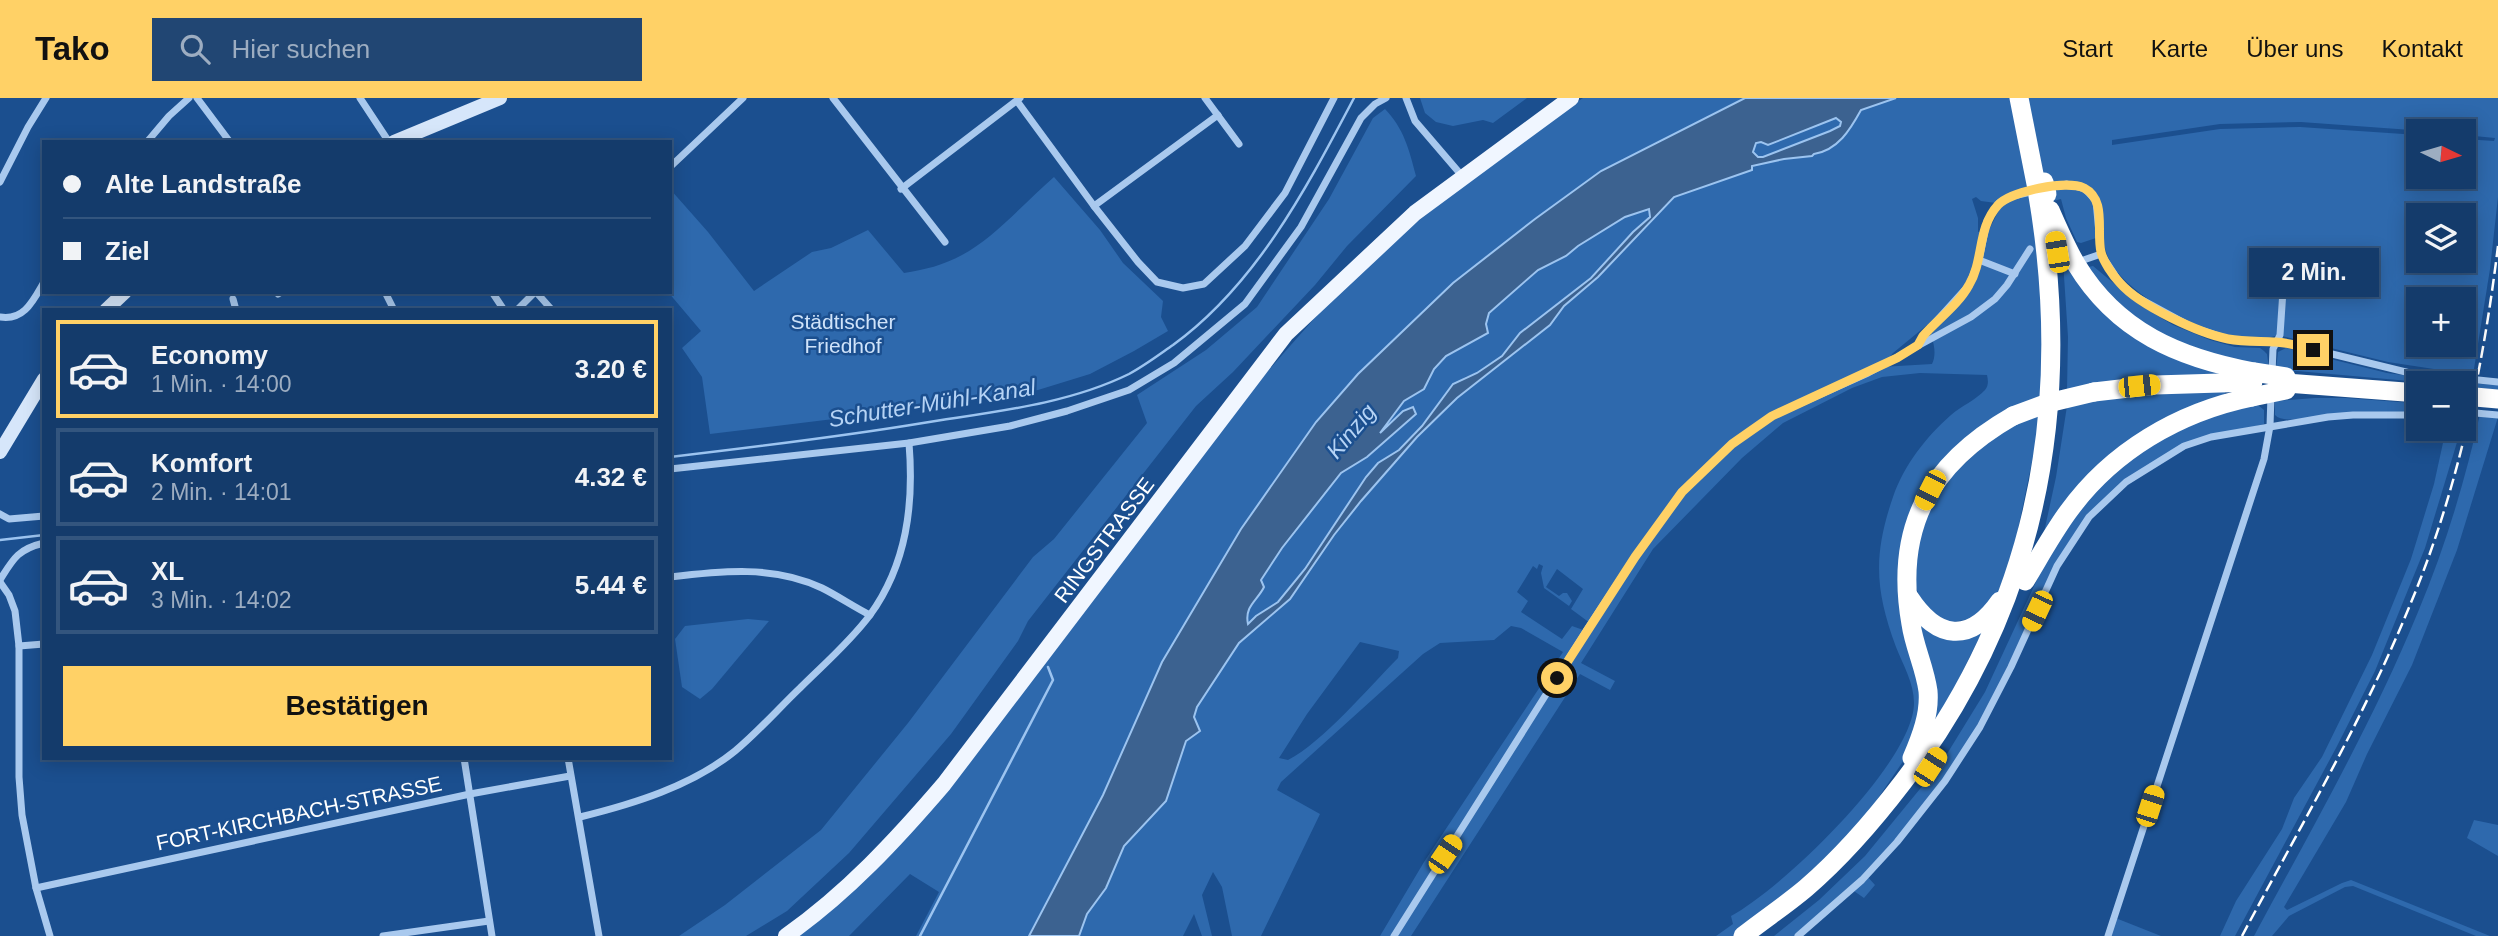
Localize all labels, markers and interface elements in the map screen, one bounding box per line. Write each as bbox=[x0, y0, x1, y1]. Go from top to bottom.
search box bbox=[152, 18, 642, 81]
text: Tako bbox=[35, 30, 110, 67]
icon: search bbox=[176, 30, 214, 68]
text: Hier suchen bbox=[232, 34, 370, 64]
text: Start bbox=[2062, 35, 2113, 62]
text: Karte bbox=[2151, 35, 2208, 62]
text: Über uns bbox=[2246, 35, 2344, 62]
text: Kontakt bbox=[2382, 35, 2463, 62]
north arrow bbox=[2406, 119, 2476, 189]
map controls bbox=[2406, 119, 2476, 441]
text: Alte Landstraße bbox=[105, 169, 302, 199]
button: layers bbox=[2406, 203, 2476, 273]
car bbox=[2044, 230, 2071, 274]
text: Ziel bbox=[105, 236, 150, 266]
callout: 2 Min. bbox=[2248, 248, 2378, 298]
text: 2 Min. bbox=[2281, 259, 2347, 285]
button: + bbox=[2406, 287, 2476, 357]
park label: Städtischer Friedhof bbox=[790, 310, 896, 357]
route end bbox=[2297, 334, 2329, 366]
icon: car bbox=[67, 338, 130, 401]
text: Economy bbox=[151, 340, 268, 370]
text: 3.20 € bbox=[575, 354, 647, 384]
text: 1 Min. · 14:00 bbox=[151, 371, 292, 397]
button: − bbox=[2406, 371, 2476, 441]
car bbox=[2118, 373, 2161, 399]
water label: Schutter-Mühl-Kanal bbox=[827, 374, 1038, 432]
water label: Kinzig bbox=[1321, 398, 1381, 463]
icon: car bbox=[67, 446, 130, 509]
text: Komfort bbox=[151, 448, 252, 478]
text: 4.32 € bbox=[575, 462, 647, 492]
car bbox=[1912, 467, 1949, 513]
street label: RINGSTRASSE bbox=[1050, 473, 1158, 607]
text: 2 Min. · 14:01 bbox=[151, 479, 292, 505]
icon: car bbox=[67, 554, 130, 617]
text: XL bbox=[151, 556, 184, 586]
text: 5.44 € bbox=[575, 570, 647, 600]
text: 3 Min. · 14:02 bbox=[151, 587, 292, 613]
car bbox=[2019, 588, 2056, 634]
route start bbox=[1541, 662, 1573, 694]
button: Bestätigen bbox=[63, 666, 651, 746]
car bbox=[1910, 744, 1951, 790]
street label: FORT-KIRCHBACH-STRASSE bbox=[154, 771, 444, 855]
car bbox=[2134, 783, 2167, 829]
car bbox=[1425, 831, 1466, 877]

